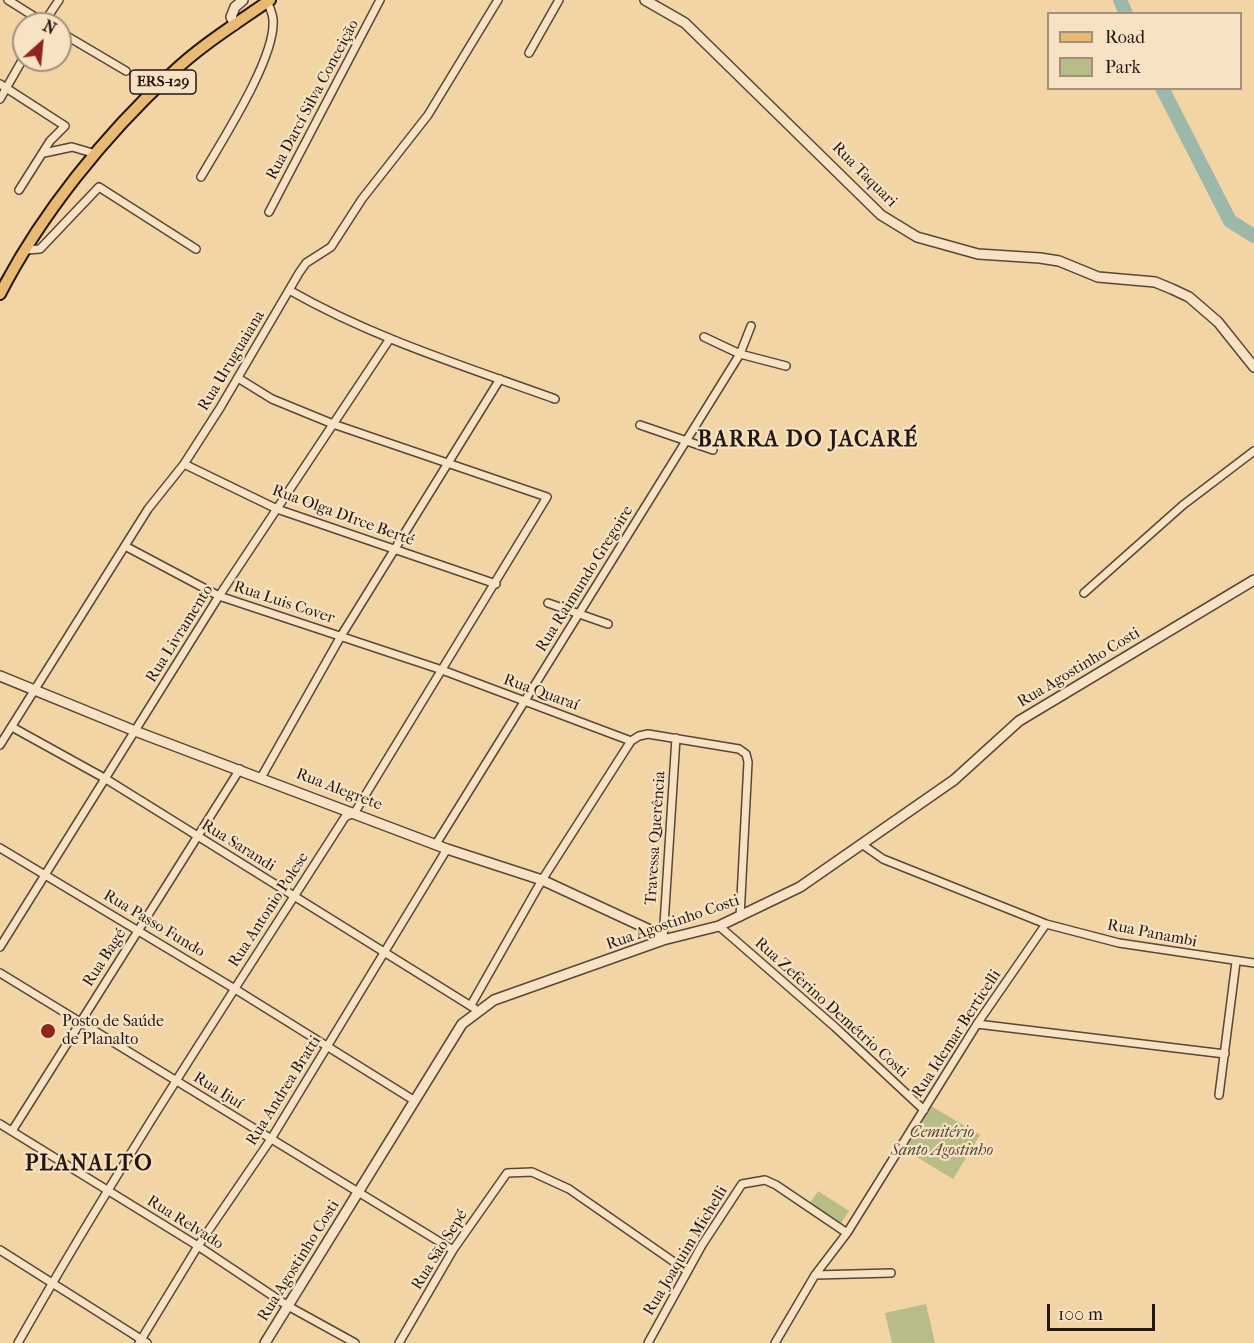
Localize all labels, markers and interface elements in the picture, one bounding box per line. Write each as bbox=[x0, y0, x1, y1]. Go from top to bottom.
north arrow bbox=[12, 12, 72, 72]
legend bbox=[1047, 12, 1242, 90]
text: N bbox=[40, 16, 59, 39]
street label: Rua Darcí Silva Conceição bbox=[263, 17, 363, 183]
text: Road bbox=[1105, 27, 1145, 48]
text: Park bbox=[1105, 57, 1141, 78]
road number: ERS-129 bbox=[130, 70, 196, 94]
street label: Rua Taquari bbox=[827, 138, 901, 212]
street label: Rua Uruguaiana bbox=[194, 307, 270, 415]
district label: BARRA DO JACARÉ bbox=[697, 428, 919, 454]
street label: Rua Olga DIrce Berté bbox=[269, 481, 417, 551]
street label: Rua Raimundo Gregoire bbox=[532, 502, 638, 656]
street label: Rua Luis Cover bbox=[231, 578, 337, 628]
street label: Rua Livramento bbox=[142, 582, 218, 686]
street label: Rua Agostinho Costi bbox=[1014, 624, 1144, 712]
street label: Rua Quaraí bbox=[501, 670, 581, 716]
street label: Rua Alegrete bbox=[293, 765, 385, 815]
street label: Travessa Querência bbox=[642, 770, 670, 906]
street label: Rua Sarandi bbox=[197, 816, 279, 876]
street label: Rua Antonio Polese bbox=[225, 849, 313, 971]
street label: Rua Passo Fundo bbox=[100, 886, 208, 962]
street label: Rua Agostinho Costi bbox=[604, 891, 742, 955]
street label: Rua Panambi bbox=[1105, 916, 1199, 952]
street label: Rua Bagé bbox=[79, 925, 131, 991]
street label: Rua Zeferino Demétrio Costi bbox=[750, 934, 912, 1082]
street label: Rua Idemar Berticelli bbox=[908, 966, 1006, 1102]
place label: Posto de Saúde de Planalto bbox=[62, 1012, 164, 1050]
marker: Posto de Saúde de Planalto bbox=[39, 1022, 57, 1040]
street label: Rua Andrea Bratti bbox=[243, 1033, 325, 1149]
street label: Rua Ijuí bbox=[189, 1068, 247, 1114]
park label: Cemitério Santo Agostinho bbox=[891, 1123, 993, 1161]
district label: PLANALTO bbox=[25, 1152, 153, 1178]
street label: Rua Joaquim Michelli bbox=[640, 1183, 732, 1319]
street label: Rua Relvado bbox=[143, 1192, 227, 1254]
street label: Rua Agostinho Costi bbox=[254, 1197, 344, 1325]
street label: Rua São Sepé bbox=[408, 1206, 472, 1294]
scale bar bbox=[1050, 1292, 1158, 1330]
text: 100 m bbox=[1058, 1304, 1103, 1325]

